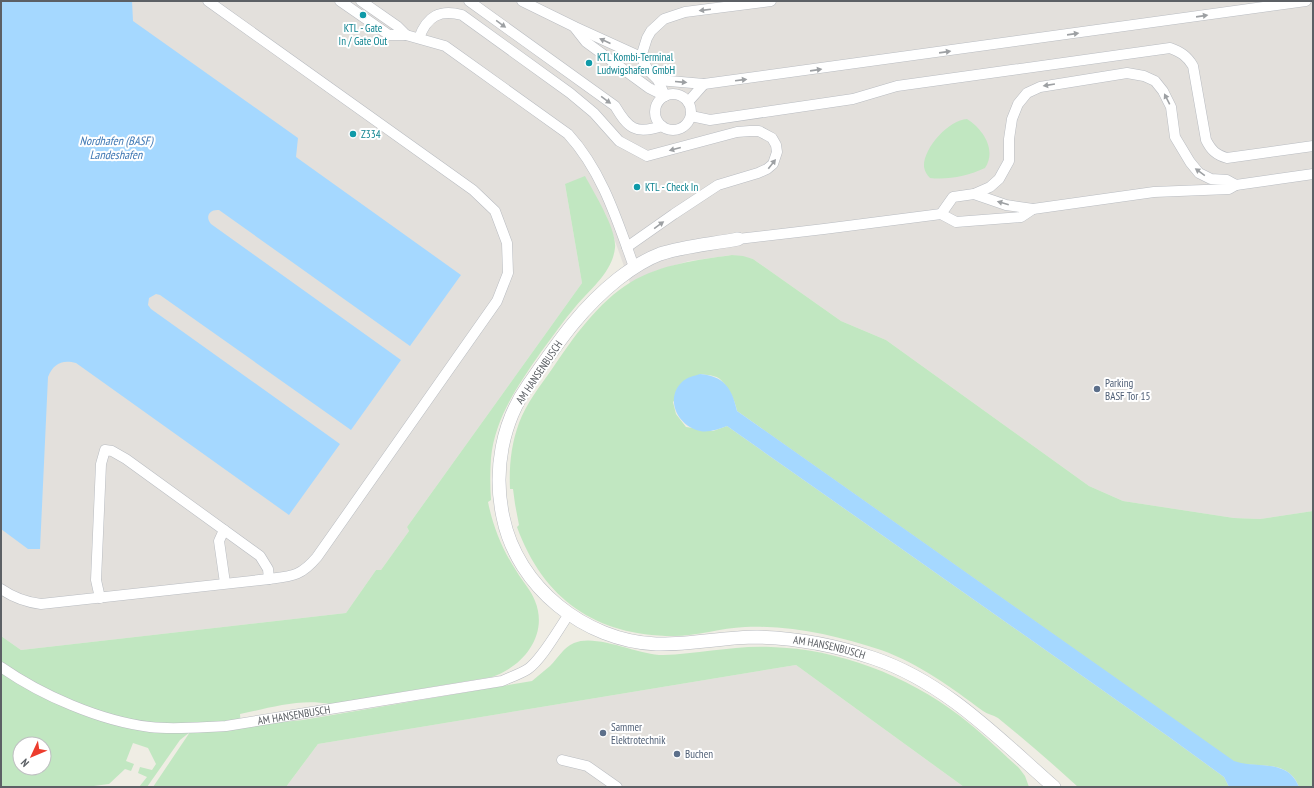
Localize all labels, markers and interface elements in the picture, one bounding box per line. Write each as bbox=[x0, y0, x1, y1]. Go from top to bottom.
one-way arrow bbox=[699, 7, 711, 13]
marker: KTL - Gate In / Gate Out bbox=[358, 10, 368, 20]
one-way arrow bbox=[1196, 13, 1208, 19]
one-way arrow bbox=[495, 20, 506, 28]
place label: KTL - Gate In / Gate Out bbox=[339, 21, 387, 48]
one-way arrow bbox=[1067, 31, 1079, 37]
one-way arrow bbox=[600, 38, 611, 44]
one-way arrow bbox=[938, 49, 951, 55]
place label: KTL Kombi-Terminal Ludwigshafen GmbH bbox=[597, 50, 675, 77]
marker: KTL Kombi-Terminal Ludwigshafen GmbH bbox=[584, 58, 594, 68]
one-way arrow bbox=[810, 67, 822, 73]
one-way arrow bbox=[735, 77, 747, 83]
one-way arrow bbox=[675, 79, 687, 86]
one-way arrow bbox=[1043, 82, 1055, 88]
one-way arrow bbox=[1164, 93, 1170, 105]
one-way arrow bbox=[601, 96, 612, 104]
place label: Z334 bbox=[361, 127, 381, 141]
marker: Z334 bbox=[348, 129, 358, 139]
water label: Nordhafen (BASF) Landeshafen bbox=[80, 133, 154, 162]
one-way arrow bbox=[669, 146, 681, 152]
one-way arrow bbox=[767, 158, 776, 169]
one-way arrow bbox=[1195, 168, 1206, 176]
place label: KTL - Check In bbox=[645, 180, 698, 194]
marker: KTL - Check In bbox=[632, 182, 642, 192]
one-way arrow bbox=[997, 200, 1009, 206]
one-way arrow bbox=[654, 221, 664, 229]
street label: AM HANSENBUSCH bbox=[513, 338, 565, 406]
place label: Parking BASF Tor 15 bbox=[1105, 376, 1151, 403]
marker: Parking BASF Tor 15 bbox=[1092, 384, 1102, 394]
street label: AM HANSENBUSCH bbox=[792, 633, 867, 662]
street label: AM HANSENBUSCH bbox=[257, 702, 332, 728]
place label: Sammer Elektrotechnik bbox=[611, 720, 666, 747]
marker: Sammer Elektrotechnik bbox=[598, 728, 608, 738]
north arrow bbox=[12, 736, 52, 776]
place label: Buchen bbox=[685, 747, 713, 761]
marker: Buchen bbox=[672, 749, 682, 759]
text: N bbox=[18, 756, 32, 770]

